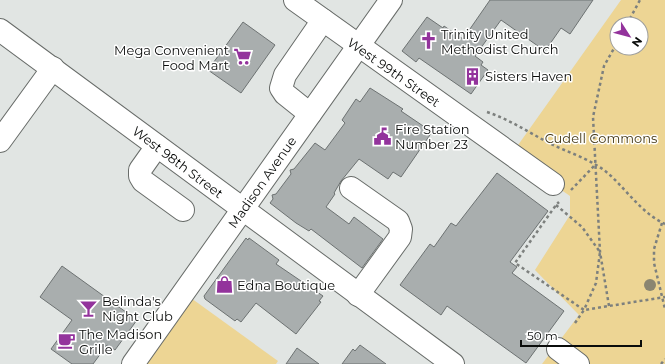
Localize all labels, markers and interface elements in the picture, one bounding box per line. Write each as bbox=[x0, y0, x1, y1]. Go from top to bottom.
north arrow bbox=[609, 16, 649, 56]
place label: Trinity United Methodist Church bbox=[441, 26, 559, 57]
church icon: Trinity United Methodist Church bbox=[418, 31, 438, 51]
street label: West 99th Street bbox=[345, 34, 443, 110]
text: N bbox=[629, 34, 645, 50]
place label: Mega Convenient Food Mart bbox=[114, 42, 229, 73]
supermarket icon: Mega Convenient Food Mart bbox=[232, 47, 252, 67]
building icon: Sisters Haven bbox=[462, 66, 482, 86]
place label: Sisters Haven bbox=[485, 68, 572, 84]
place label: Fire Station Number 23 bbox=[395, 121, 469, 152]
street label: West 98th Street bbox=[129, 123, 227, 201]
public building icon: Fire Station Number 23 bbox=[372, 126, 392, 146]
park label: Cudell Commons bbox=[545, 130, 657, 146]
street label: Madison Avenue bbox=[224, 133, 300, 231]
shop icon: Edna Boutique bbox=[214, 275, 234, 295]
place label: Edna Boutique bbox=[237, 277, 335, 293]
place label: Belinda's Night Club bbox=[102, 293, 173, 324]
bar icon: Belinda's Night Club bbox=[79, 298, 99, 318]
scale bar bbox=[521, 322, 641, 348]
place label: The Madison Grille bbox=[79, 326, 162, 357]
text: 50 m bbox=[527, 328, 558, 343]
cafe icon: The Madison Grille bbox=[56, 331, 76, 351]

